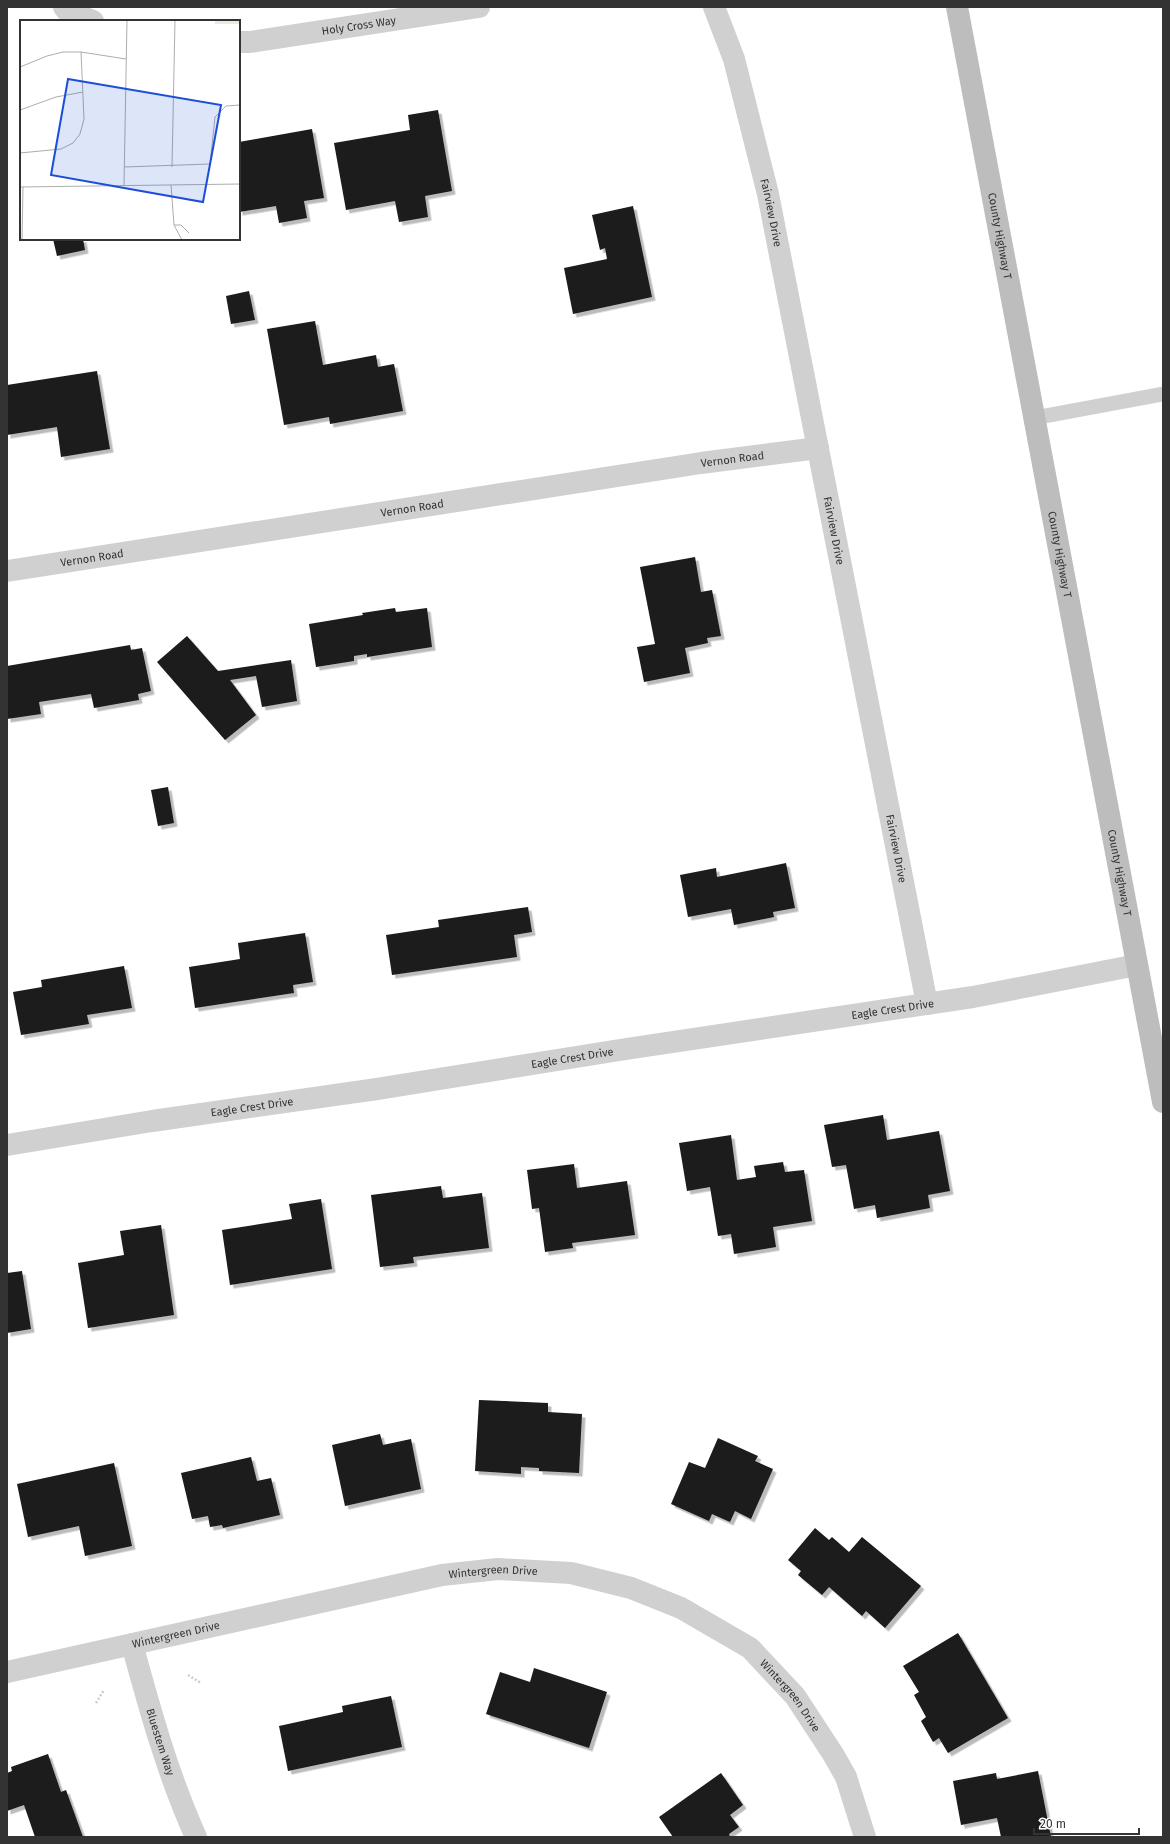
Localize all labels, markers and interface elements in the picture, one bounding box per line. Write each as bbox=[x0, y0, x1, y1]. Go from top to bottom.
street label: Holy Cross Way bbox=[321, 14, 397, 38]
inset map bbox=[20, 20, 240, 240]
street label: Fairview Drive bbox=[757, 177, 784, 248]
street label: County Highway T bbox=[985, 192, 1014, 281]
street label: Vernon Road bbox=[700, 449, 765, 470]
street label: Fairview Drive bbox=[821, 496, 847, 566]
street label: Vernon Road bbox=[380, 497, 445, 520]
street label: County Highway T bbox=[1045, 510, 1074, 599]
street label: Vernon Road bbox=[60, 547, 125, 570]
street label: Fairview Drive bbox=[883, 813, 909, 884]
street label: County Highway T bbox=[1105, 828, 1134, 918]
street label: Eagle Crest Drive bbox=[851, 997, 935, 1022]
street label: Eagle Crest Drive bbox=[530, 1045, 614, 1071]
street label: Eagle Crest Drive bbox=[210, 1095, 294, 1120]
street label: Wintergreen Drive bbox=[448, 1563, 538, 1581]
street label: Wintergreen Drive bbox=[131, 1619, 221, 1651]
street label: Wintergreen Drive bbox=[757, 1657, 823, 1734]
street label: Bluestem Way bbox=[143, 1707, 177, 1778]
scale bar bbox=[1034, 1810, 1139, 1836]
text: 20 m bbox=[1040, 1817, 1066, 1831]

